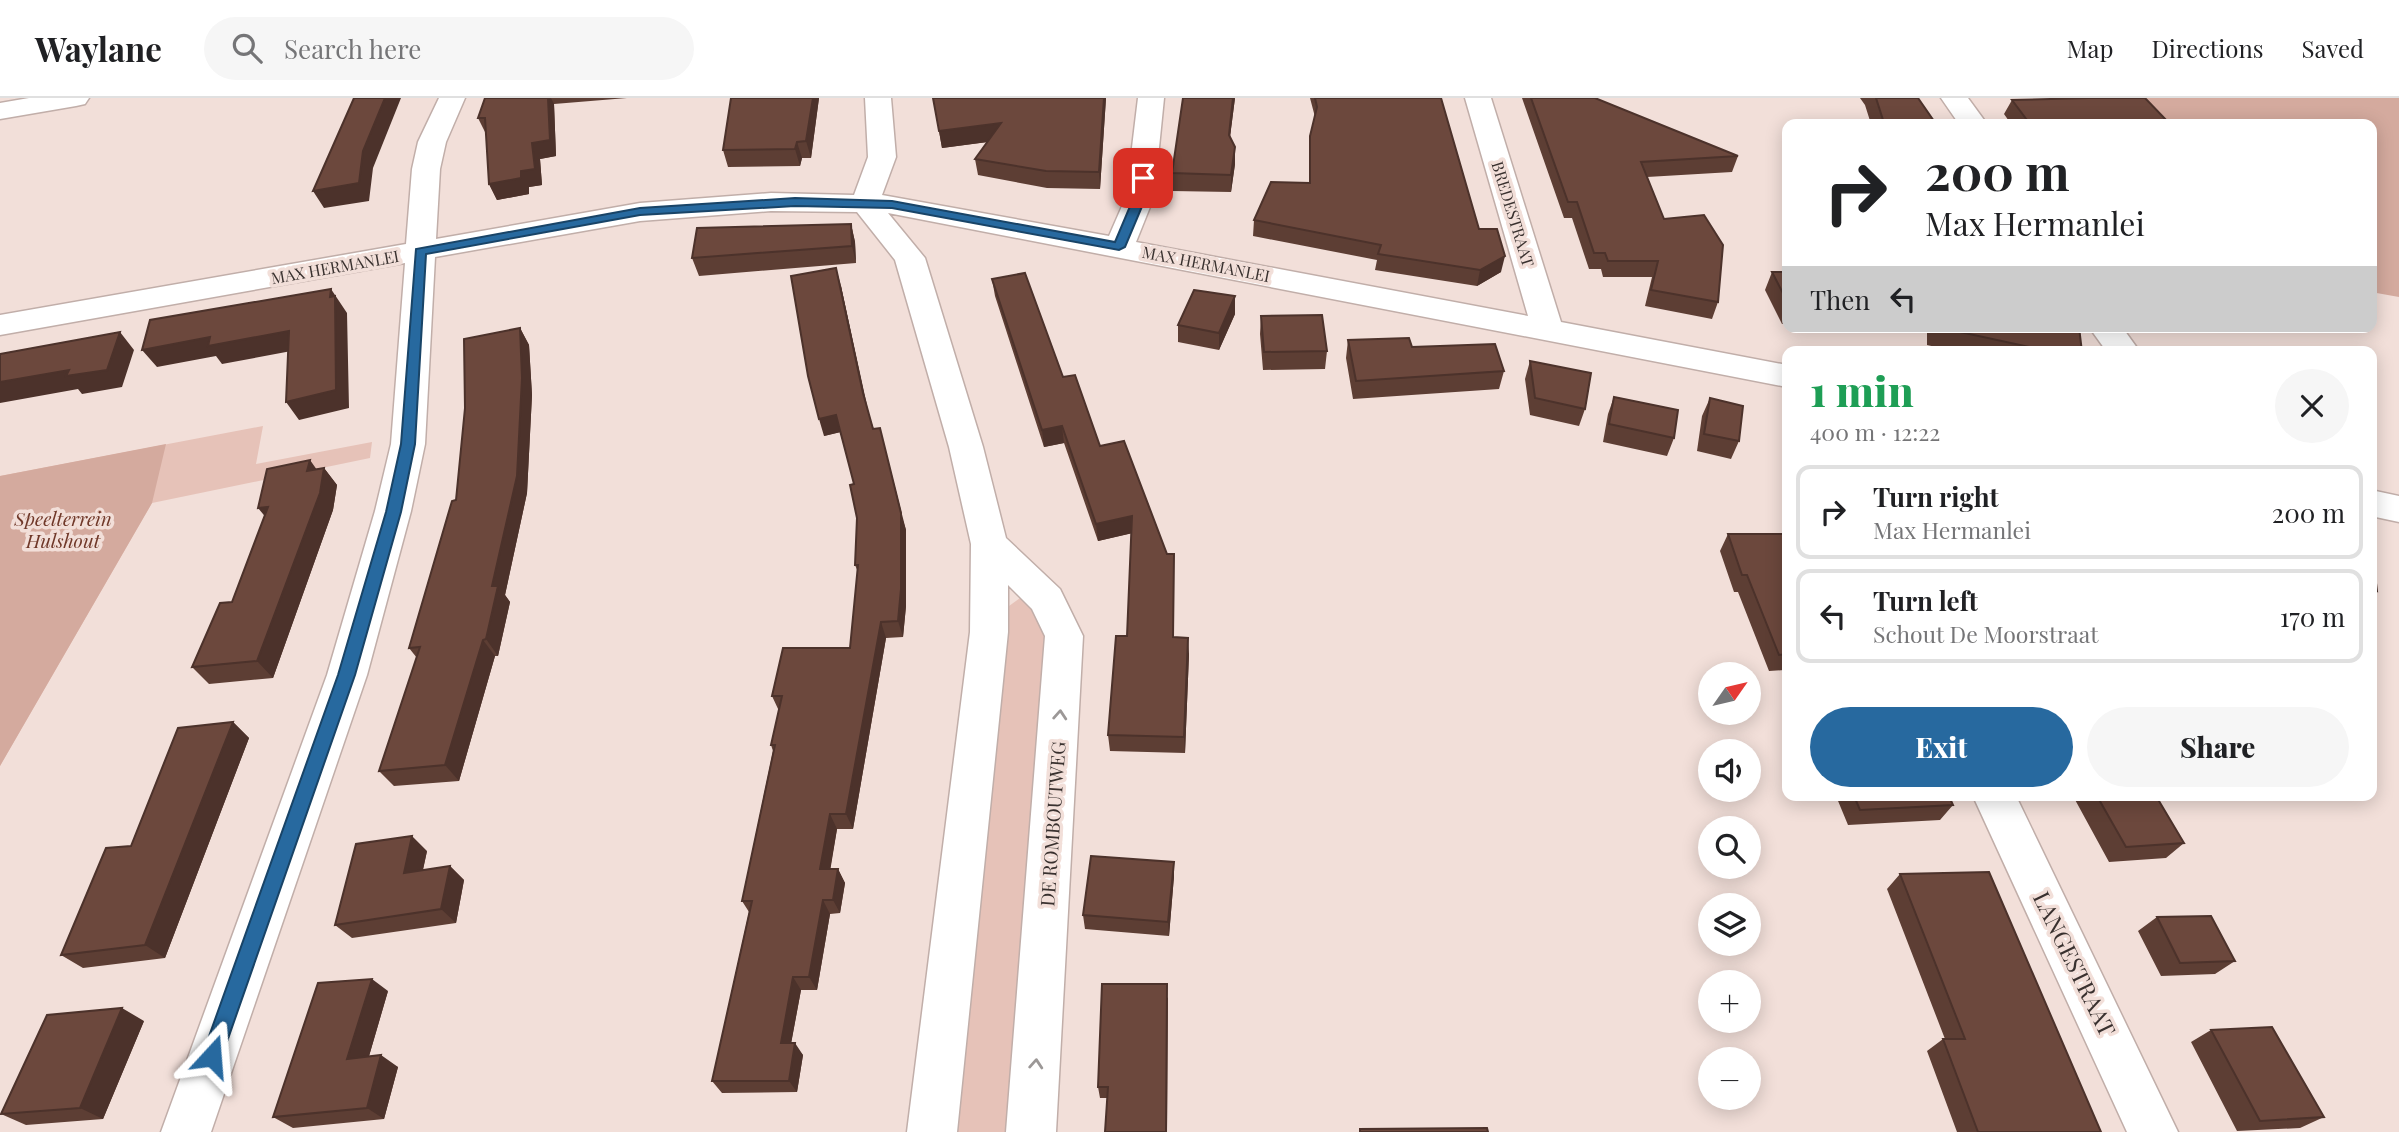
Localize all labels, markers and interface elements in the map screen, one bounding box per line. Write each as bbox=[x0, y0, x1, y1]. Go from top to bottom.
search box bbox=[204, 17, 694, 80]
text: Waylane bbox=[35, 26, 162, 70]
icon: search bbox=[228, 29, 266, 67]
text: Search here bbox=[284, 31, 421, 66]
text: Map bbox=[2067, 32, 2113, 64]
text: Directions bbox=[2151, 32, 2264, 64]
text: Saved bbox=[2302, 32, 2364, 64]
text: 200 m bbox=[1925, 138, 2070, 203]
icon: right bbox=[1810, 147, 1901, 238]
pin bbox=[1113, 148, 1173, 208]
street label: BREDESTRAAT bbox=[1487, 158, 1540, 269]
icon: arrive bbox=[1124, 159, 1162, 197]
text: Max Hermanlei bbox=[1925, 201, 2145, 244]
street label: MAX HERMANLEI bbox=[1140, 241, 1272, 286]
street label: MAX HERMANLEI bbox=[269, 245, 401, 288]
icon: left bbox=[1884, 280, 1922, 318]
text: Then bbox=[1810, 282, 1870, 317]
text: 1 min bbox=[1810, 362, 1914, 418]
button: close bbox=[2275, 369, 2349, 443]
text: 400 m · 12:22 bbox=[1810, 416, 1940, 447]
text: Turn right bbox=[1873, 479, 1999, 514]
icon: right bbox=[1814, 493, 1852, 531]
text: 200 m bbox=[2272, 495, 2345, 530]
park label: Speelterrein Hulshout bbox=[13, 505, 112, 553]
text: Max Hermanlei bbox=[1873, 514, 2031, 545]
text: Turn left bbox=[1873, 583, 1978, 618]
icon: left bbox=[1814, 597, 1852, 635]
text: 170 m bbox=[2280, 599, 2345, 634]
text: Schout De Moorstraat bbox=[1873, 618, 2098, 649]
north arrow bbox=[1698, 662, 1760, 724]
map controls bbox=[1698, 662, 1761, 1110]
button: Exit bbox=[1810, 707, 2073, 787]
button: Share bbox=[2087, 707, 2349, 787]
one-way arrow bbox=[1052, 709, 1067, 720]
button: sound bbox=[1698, 739, 1761, 802]
street label: DE ROMBOUTWEG bbox=[1033, 741, 1071, 907]
button: search bbox=[1698, 816, 1761, 879]
street label: LANGESTRAAT bbox=[2027, 886, 2124, 1041]
button: layers bbox=[1698, 893, 1761, 956]
button: + bbox=[1698, 970, 1761, 1033]
position arrow bbox=[175, 1019, 249, 1093]
button: − bbox=[1698, 1047, 1761, 1110]
one-way arrow bbox=[1028, 1058, 1043, 1069]

